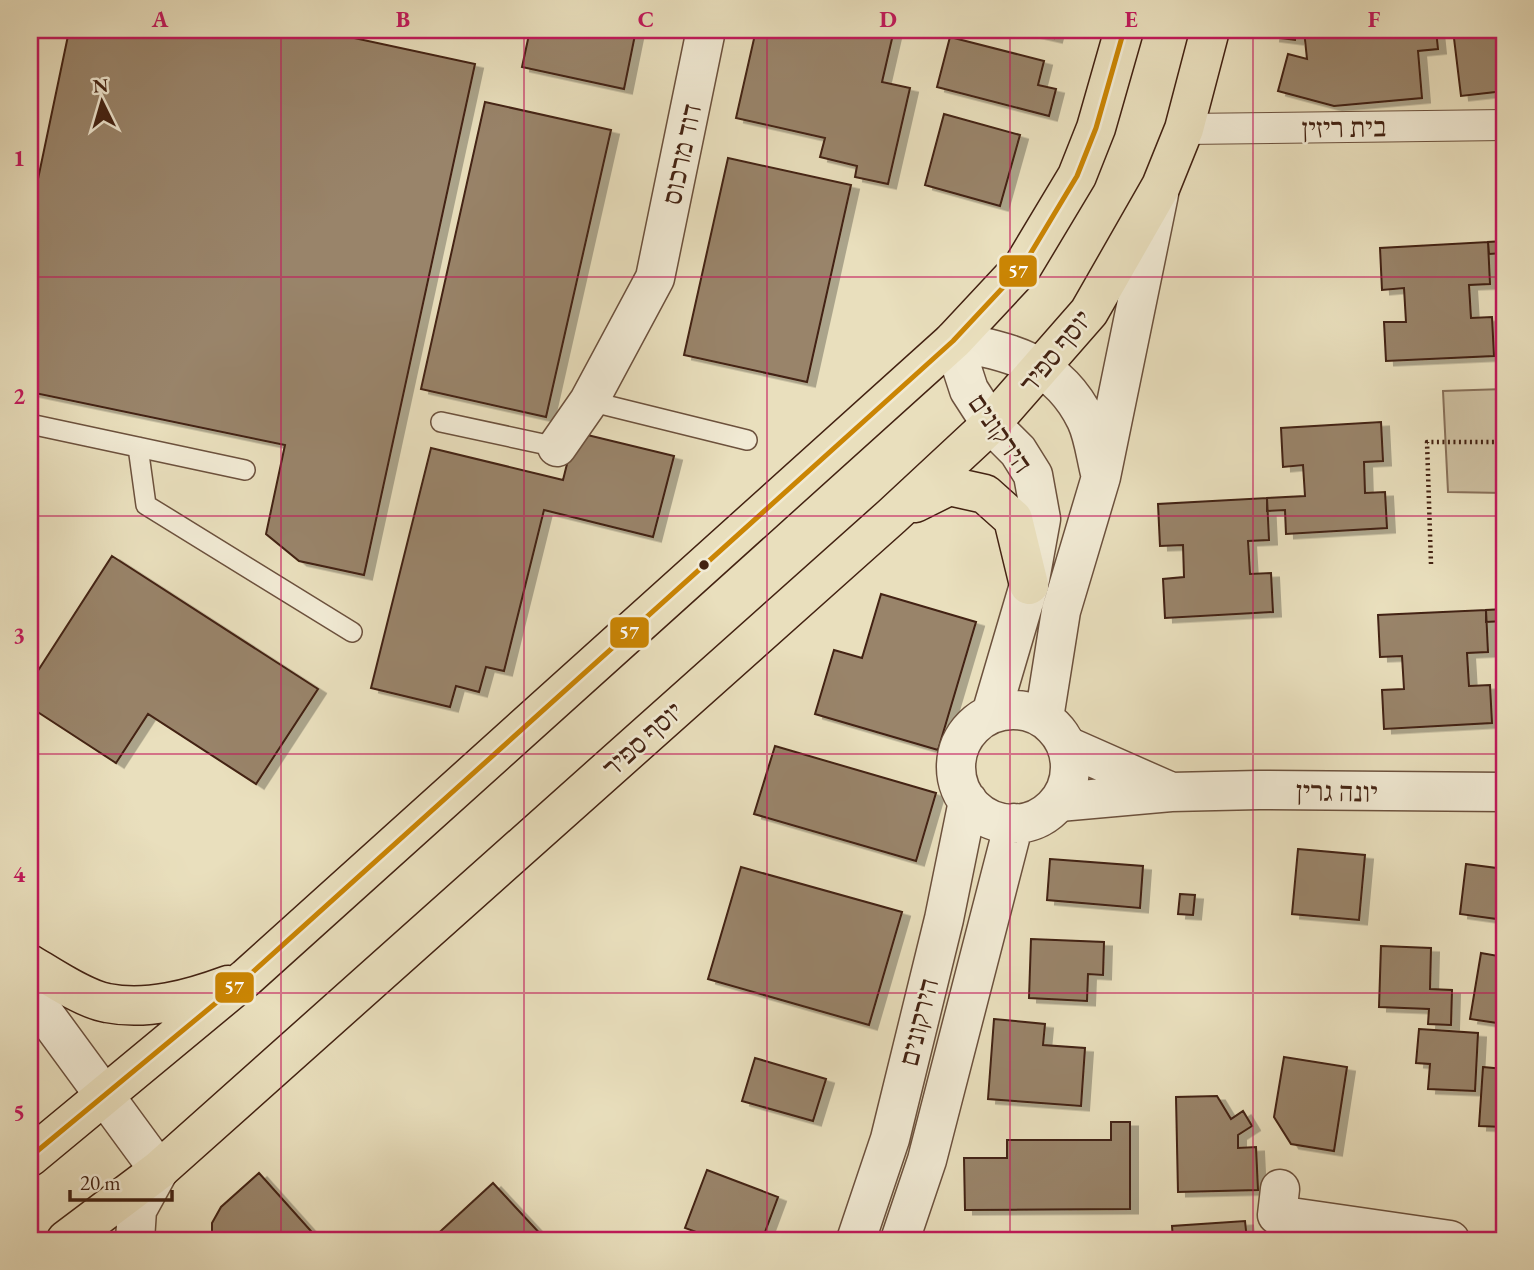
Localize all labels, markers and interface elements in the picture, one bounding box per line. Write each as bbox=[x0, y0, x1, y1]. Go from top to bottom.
text: A bbox=[151, 4, 169, 34]
text: B bbox=[396, 4, 410, 34]
text: C bbox=[638, 4, 654, 34]
text: D bbox=[879, 4, 897, 34]
text: E bbox=[1124, 4, 1138, 34]
text: F bbox=[1368, 4, 1381, 34]
north arrow bbox=[66, 66, 136, 136]
text: N bbox=[92, 72, 110, 99]
street label: דוד מרכוס bbox=[653, 100, 709, 208]
street label: בית ריזין bbox=[1301, 108, 1387, 146]
text: 1 bbox=[13, 143, 25, 173]
line badge: 57 bbox=[998, 254, 1038, 288]
text: 57 bbox=[1008, 259, 1029, 284]
street label: יוסף ספיר bbox=[1010, 302, 1100, 400]
text: 2 bbox=[13, 381, 25, 411]
street label: הירקונים bbox=[961, 386, 1041, 480]
unlabelled marker bbox=[697, 558, 711, 572]
line badge: 57 bbox=[609, 616, 650, 649]
text: 3 bbox=[13, 620, 25, 650]
text: 57 bbox=[619, 620, 640, 645]
street label: יוסף ספיר bbox=[594, 693, 690, 785]
street label: יונה גרין bbox=[1296, 772, 1378, 810]
text: 4 bbox=[13, 859, 26, 889]
line badge: 57 bbox=[214, 971, 255, 1004]
street label: הירקונים bbox=[890, 974, 946, 1070]
text: 57 bbox=[224, 975, 245, 1000]
text: 5 bbox=[13, 1097, 25, 1127]
scale bar bbox=[70, 1158, 172, 1202]
text: 20 m bbox=[80, 1169, 121, 1196]

